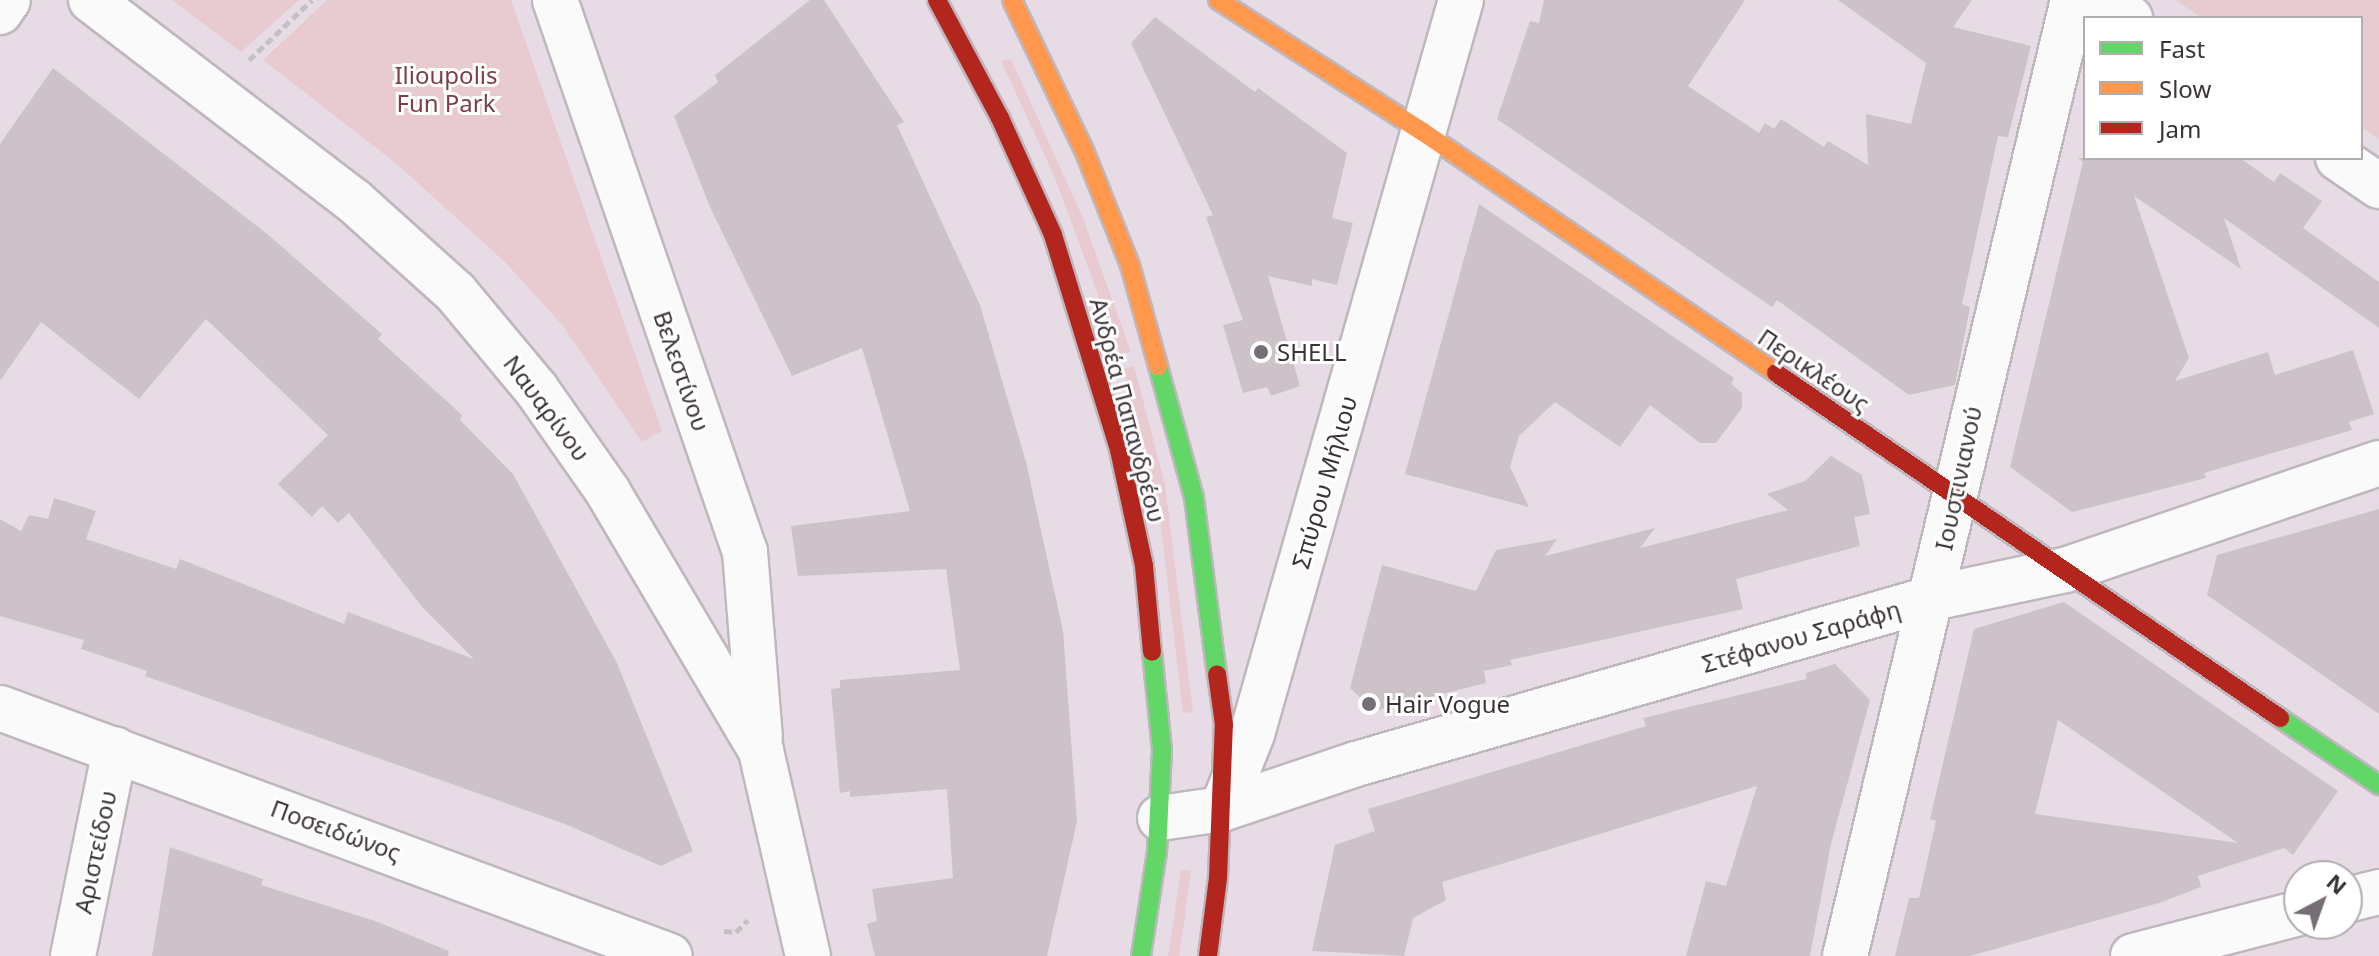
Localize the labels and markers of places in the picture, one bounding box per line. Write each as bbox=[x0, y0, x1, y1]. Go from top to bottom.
place label: SHELL bbox=[1277, 338, 1346, 366]
marker: SHELL bbox=[1252, 343, 1270, 361]
place label: Hair Vogue bbox=[1385, 690, 1510, 718]
marker: Hair Vogue bbox=[1360, 695, 1378, 713]

